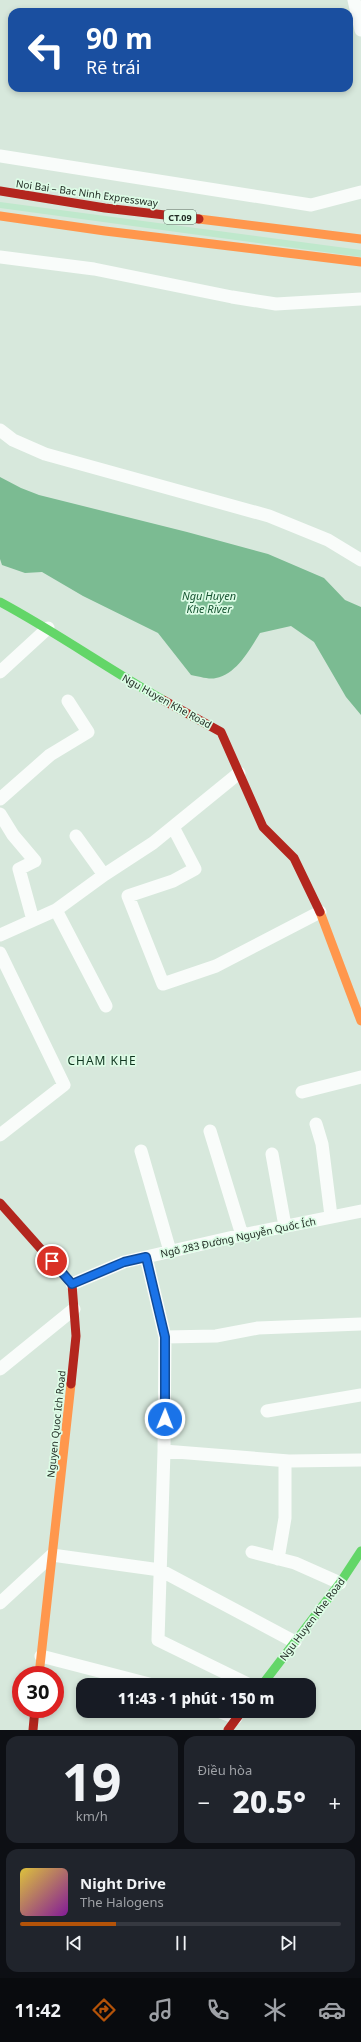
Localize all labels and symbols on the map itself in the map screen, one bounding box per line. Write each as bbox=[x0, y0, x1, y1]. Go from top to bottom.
street label: Noi Bai – Bac Ninh Expressway bbox=[15, 176, 160, 210]
road number: CT.09 bbox=[164, 210, 196, 224]
water label: Ngu Huyen Khe River bbox=[182, 588, 236, 616]
street label: Ngu Huyen Khe Road bbox=[120, 671, 214, 731]
district label: CHAM KHE bbox=[67, 1052, 137, 1069]
street label: Ngõ 283 Đường Nguyễn Quốc Ích bbox=[159, 1214, 317, 1260]
pin bbox=[35, 1244, 69, 1278]
street label: Nguyen Quoc Ich Road bbox=[43, 1370, 69, 1478]
position arrow bbox=[144, 1398, 186, 1440]
street label: Ngu Huyen Khe Road bbox=[276, 1575, 348, 1663]
speed limit sign: 30 bbox=[12, 1666, 64, 1718]

